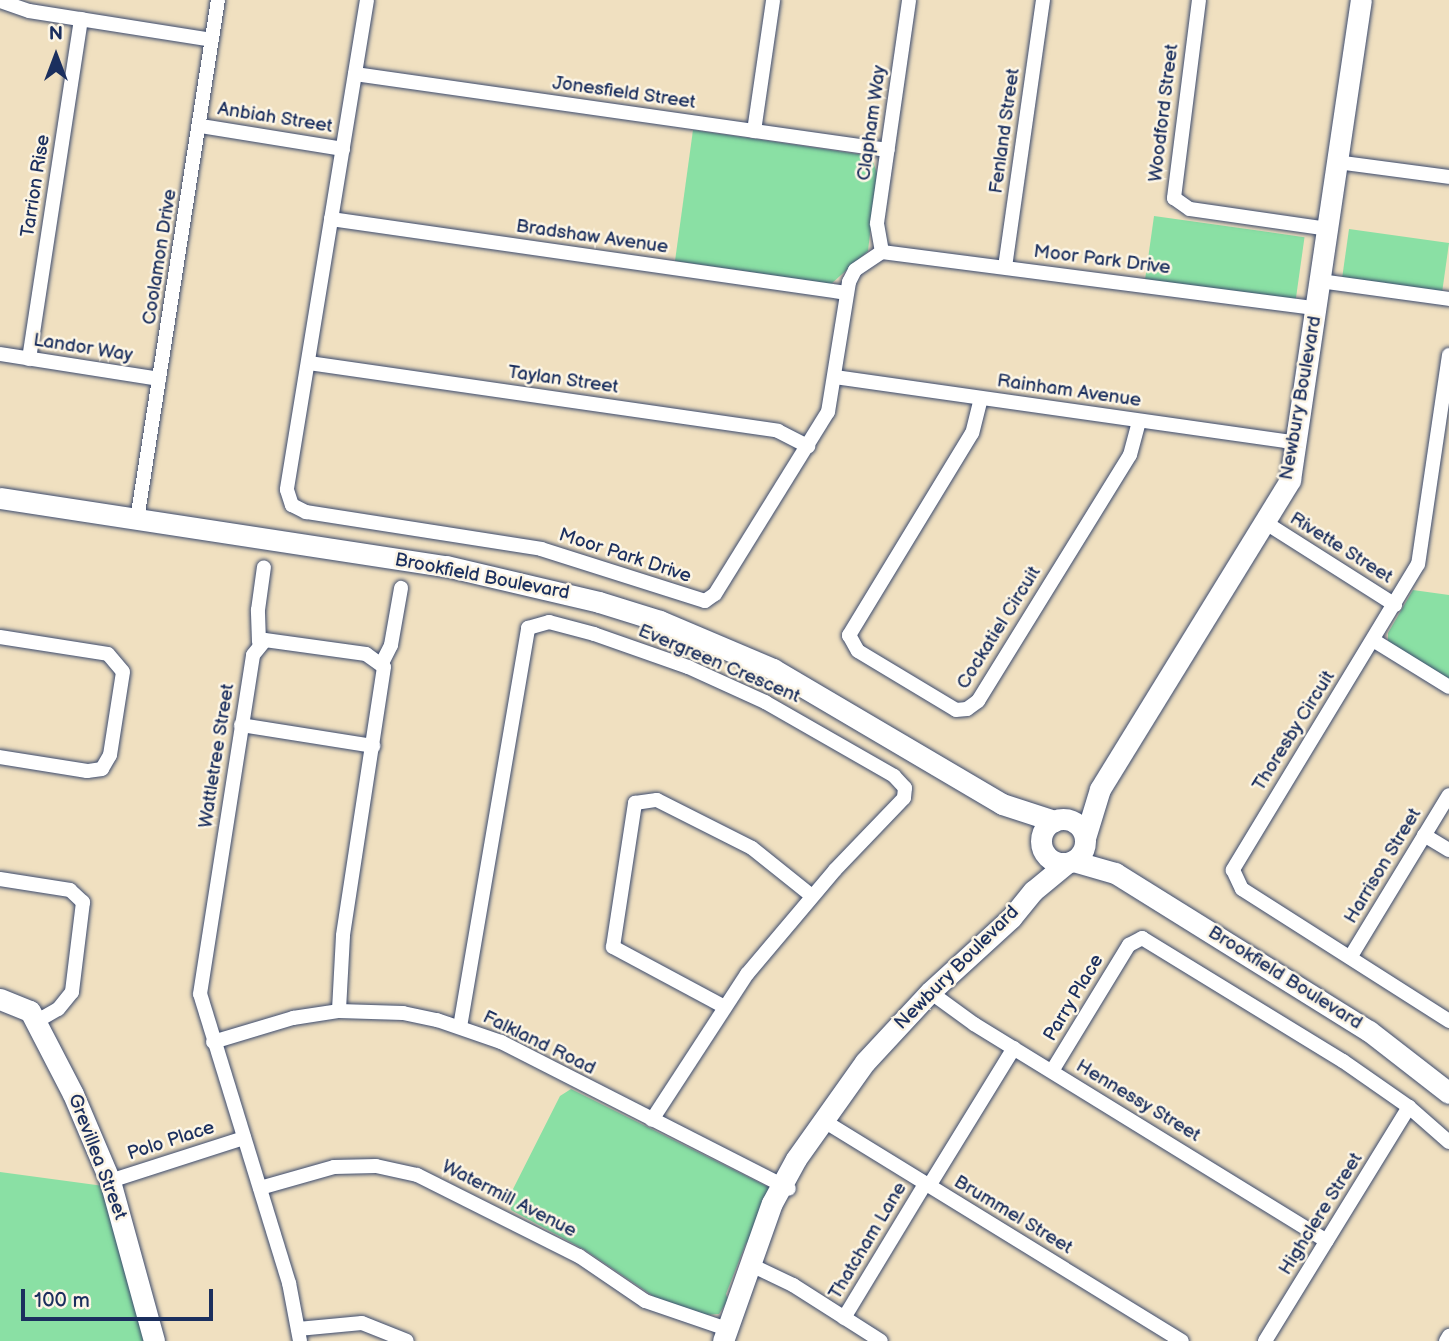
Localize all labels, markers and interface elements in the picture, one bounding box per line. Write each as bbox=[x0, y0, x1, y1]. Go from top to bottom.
north arrow bbox=[21, 21, 91, 91]
text: N bbox=[49, 23, 63, 46]
street label: Woodford Street bbox=[1144, 42, 1184, 184]
street label: Clapham Way bbox=[853, 63, 891, 183]
street label: Fenland Street bbox=[985, 67, 1025, 195]
street label: Jonesfield Street bbox=[551, 72, 697, 114]
street label: Anbiah Street bbox=[216, 98, 334, 138]
street label: Tarrion Rise bbox=[17, 133, 55, 239]
street label: Coolamon Drive bbox=[138, 188, 182, 326]
street label: Bradshaw Avenue bbox=[514, 215, 670, 259]
street label: Moor Park Drive bbox=[1032, 240, 1172, 280]
street label: Newbury Boulevard bbox=[1275, 314, 1327, 482]
street label: Landor Way bbox=[31, 329, 135, 367]
street label: Taylan Street bbox=[506, 361, 620, 399]
street label: Rainham Avenue bbox=[995, 370, 1143, 412]
street label: Rivette Street bbox=[1285, 507, 1397, 589]
street label: Moor Park Drive bbox=[556, 524, 694, 588]
street label: Brookfield Boulevard bbox=[393, 549, 571, 605]
street label: Cockatiel Circuit bbox=[952, 562, 1046, 694]
street label: Evergreen Crescent bbox=[635, 620, 803, 708]
street label: Thoresby Circuit bbox=[1248, 666, 1340, 796]
street label: Wattletree Street bbox=[194, 682, 240, 830]
street label: Harrison Street bbox=[1339, 804, 1427, 928]
street label: Newbury Boulevard bbox=[890, 901, 1024, 1035]
street label: Brookfield Boulevard bbox=[1204, 921, 1366, 1035]
street label: Parry Place bbox=[1039, 950, 1109, 1046]
street label: Falkland Road bbox=[479, 1006, 599, 1080]
street label: Hennessy Street bbox=[1071, 1054, 1205, 1148]
street label: Grevillea Street bbox=[63, 1091, 131, 1223]
street label: Polo Place bbox=[125, 1116, 217, 1166]
street label: Highclere Street bbox=[1274, 1148, 1368, 1280]
street label: Watermill Avenue bbox=[438, 1155, 580, 1243]
street label: Brummel Street bbox=[949, 1171, 1077, 1259]
street label: Thatcham Lane bbox=[824, 1178, 912, 1304]
scale bar bbox=[24, 1274, 217, 1318]
text: 100 m bbox=[34, 1288, 90, 1313]

